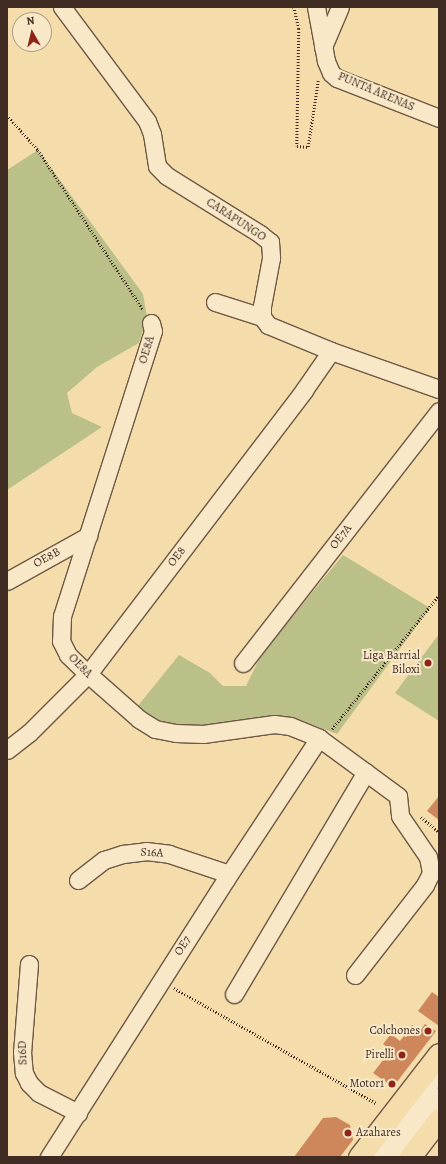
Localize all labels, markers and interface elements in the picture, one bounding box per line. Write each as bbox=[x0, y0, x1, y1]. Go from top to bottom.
north arrow bbox=[12, 12, 52, 52]
text: N bbox=[25, 13, 35, 29]
street label: PUNTA ARENAS bbox=[335, 69, 417, 115]
street label: CARAPUNGO bbox=[203, 195, 269, 245]
street label: OE8A bbox=[136, 334, 158, 366]
street label: OE7A bbox=[327, 522, 355, 552]
street label: OE8 bbox=[165, 544, 189, 570]
street label: OE8B bbox=[31, 545, 63, 571]
place label: Liga Barrial Biloxi bbox=[363, 649, 420, 677]
street label: OE8A bbox=[65, 651, 95, 681]
marker: Liga Barrial Biloxi bbox=[423, 658, 433, 668]
street label: S16A bbox=[140, 845, 164, 861]
street label: OE7 bbox=[171, 934, 195, 958]
place label: Colchones bbox=[370, 1024, 420, 1038]
marker: Colchones bbox=[423, 1026, 433, 1036]
street label: S16D bbox=[15, 1041, 31, 1065]
place label: Pirelli bbox=[365, 1048, 394, 1062]
marker: Pirelli bbox=[397, 1050, 407, 1060]
place label: Motor1 bbox=[349, 1077, 384, 1091]
marker: Motor1 bbox=[387, 1079, 397, 1089]
place label: Azahares bbox=[356, 1126, 401, 1140]
marker: Azahares bbox=[343, 1128, 353, 1138]

